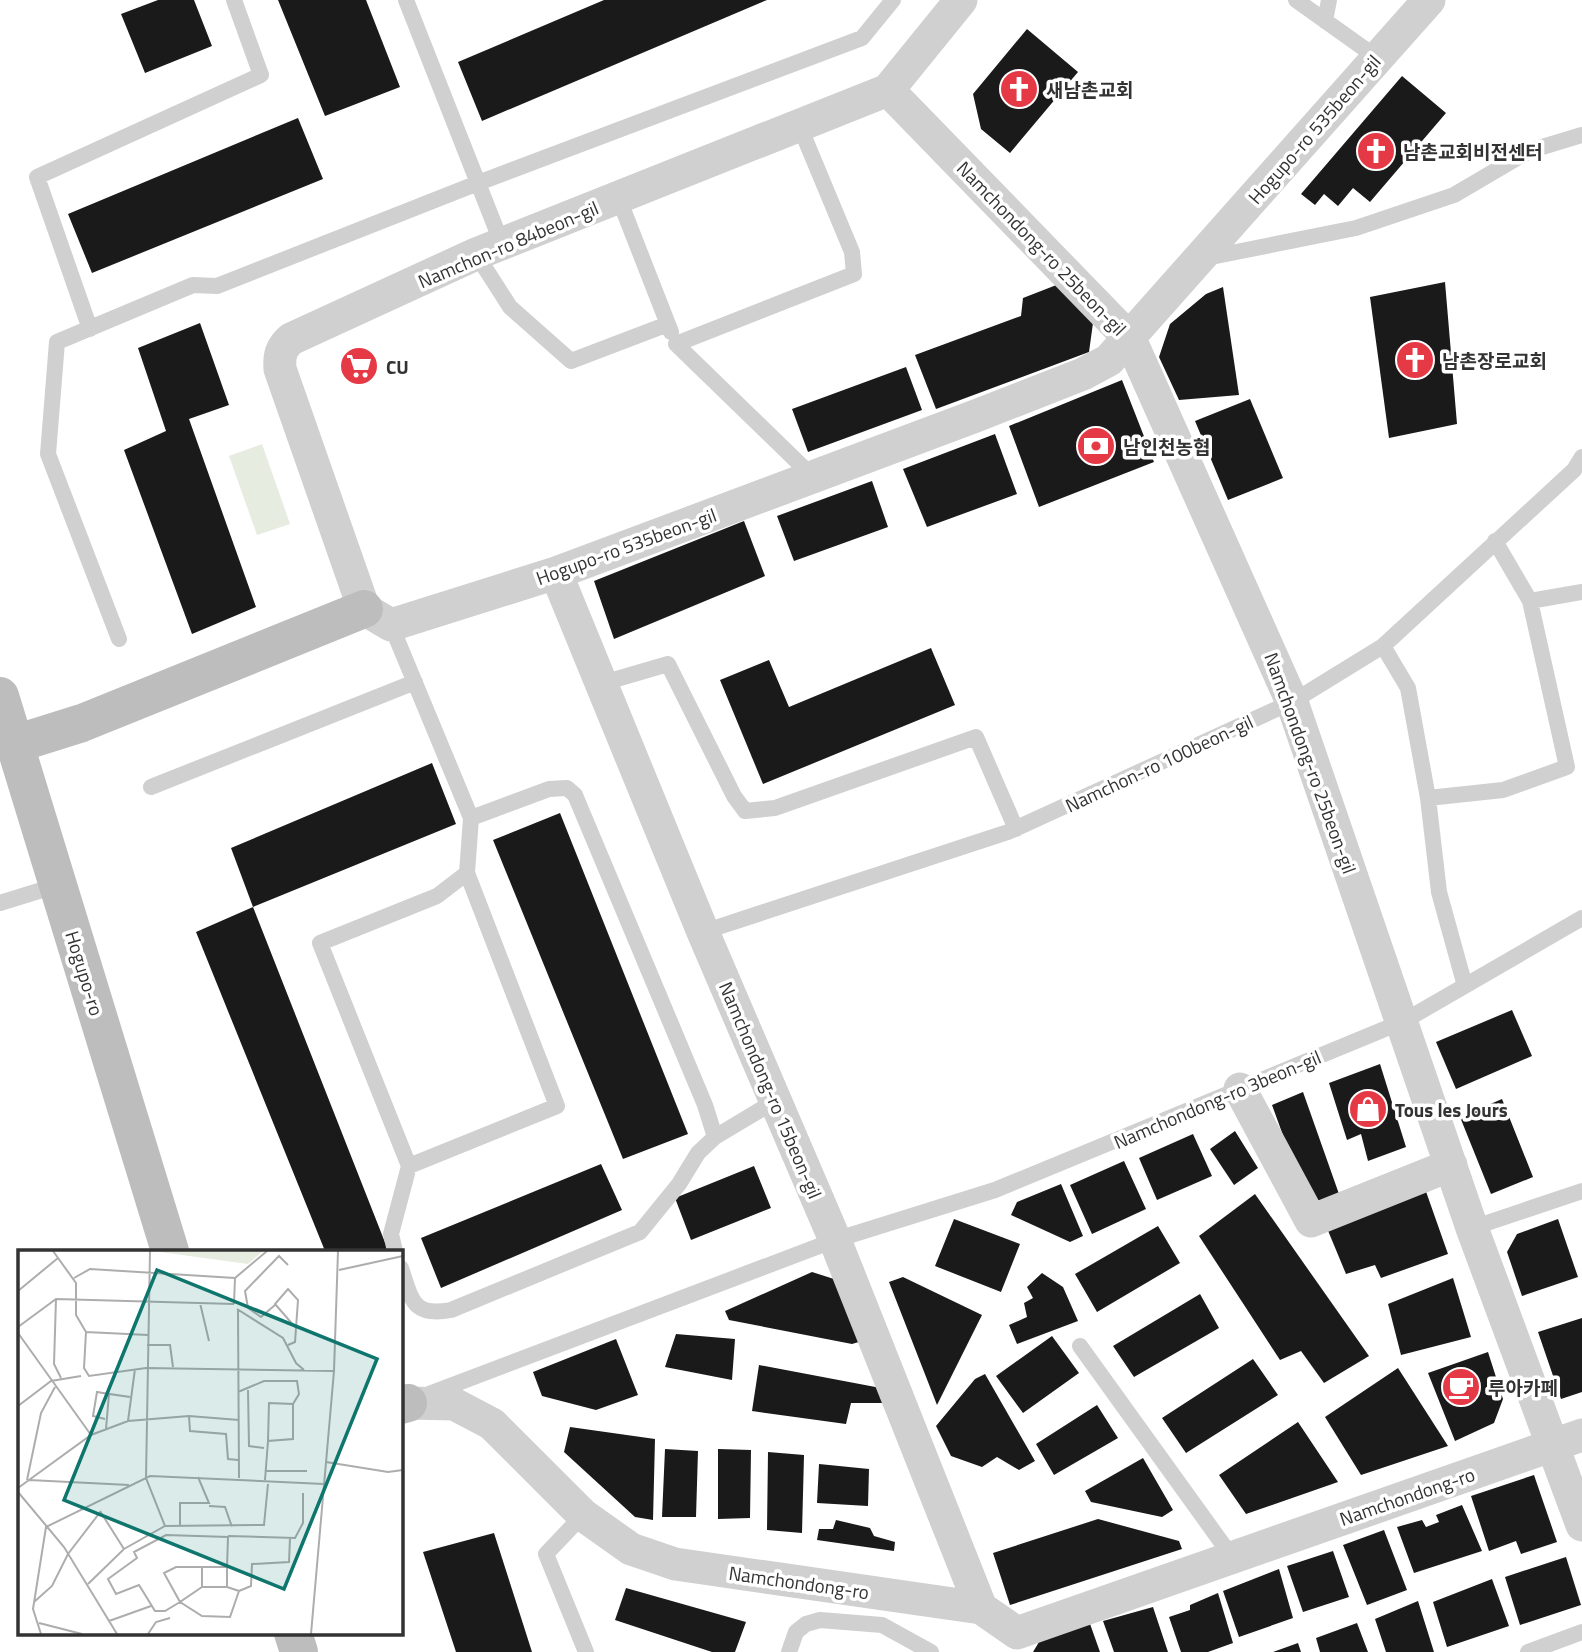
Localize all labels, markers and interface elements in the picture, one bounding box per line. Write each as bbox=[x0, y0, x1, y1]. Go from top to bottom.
street label: Hogupo-ro 535beon-gil bbox=[1241, 48, 1387, 210]
church icon: 새남촌교회 bbox=[998, 68, 1040, 110]
place label: 새남촌교회 bbox=[1046, 75, 1133, 104]
church icon: 남촌교회비전센터 bbox=[1355, 130, 1397, 172]
place label: 남촌교회비전센터 bbox=[1403, 137, 1543, 166]
street label: Namchondong-ro 25beon-gil bbox=[950, 154, 1134, 342]
street label: Namchon-ro 84beon-gil bbox=[413, 193, 603, 295]
church icon: 남촌장로교회 bbox=[1394, 339, 1436, 381]
supermarket icon: CU bbox=[338, 345, 380, 387]
place label: 남촌장로교회 bbox=[1442, 346, 1547, 375]
place label: CU bbox=[386, 352, 409, 381]
bank icon: 남인천농협 bbox=[1075, 425, 1117, 467]
place label: 남인천농협 bbox=[1123, 432, 1210, 461]
street label: Hogupo-ro 535beon-gil bbox=[532, 500, 720, 592]
street label: Namchondong-ro 25beon-gil bbox=[1257, 648, 1365, 878]
street label: Namchon-ro 100beon-gil bbox=[1060, 707, 1258, 819]
street label: Hogupo-ro bbox=[58, 927, 112, 1019]
street label: Namchondong-ro 15beon-gil bbox=[712, 977, 830, 1203]
street label: Namchondong-ro 3beon-gil bbox=[1109, 1042, 1325, 1156]
shop icon: Tous les Jours bbox=[1347, 1088, 1389, 1130]
place label: Tous les Jours bbox=[1395, 1095, 1508, 1124]
inset map bbox=[18, 1250, 402, 1634]
cafe icon: 루아카페 bbox=[1440, 1366, 1482, 1408]
place label: 루아카페 bbox=[1488, 1373, 1558, 1402]
street label: Namchondong-ro bbox=[1335, 1459, 1479, 1533]
street label: Namchondong-ro bbox=[727, 1558, 871, 1606]

